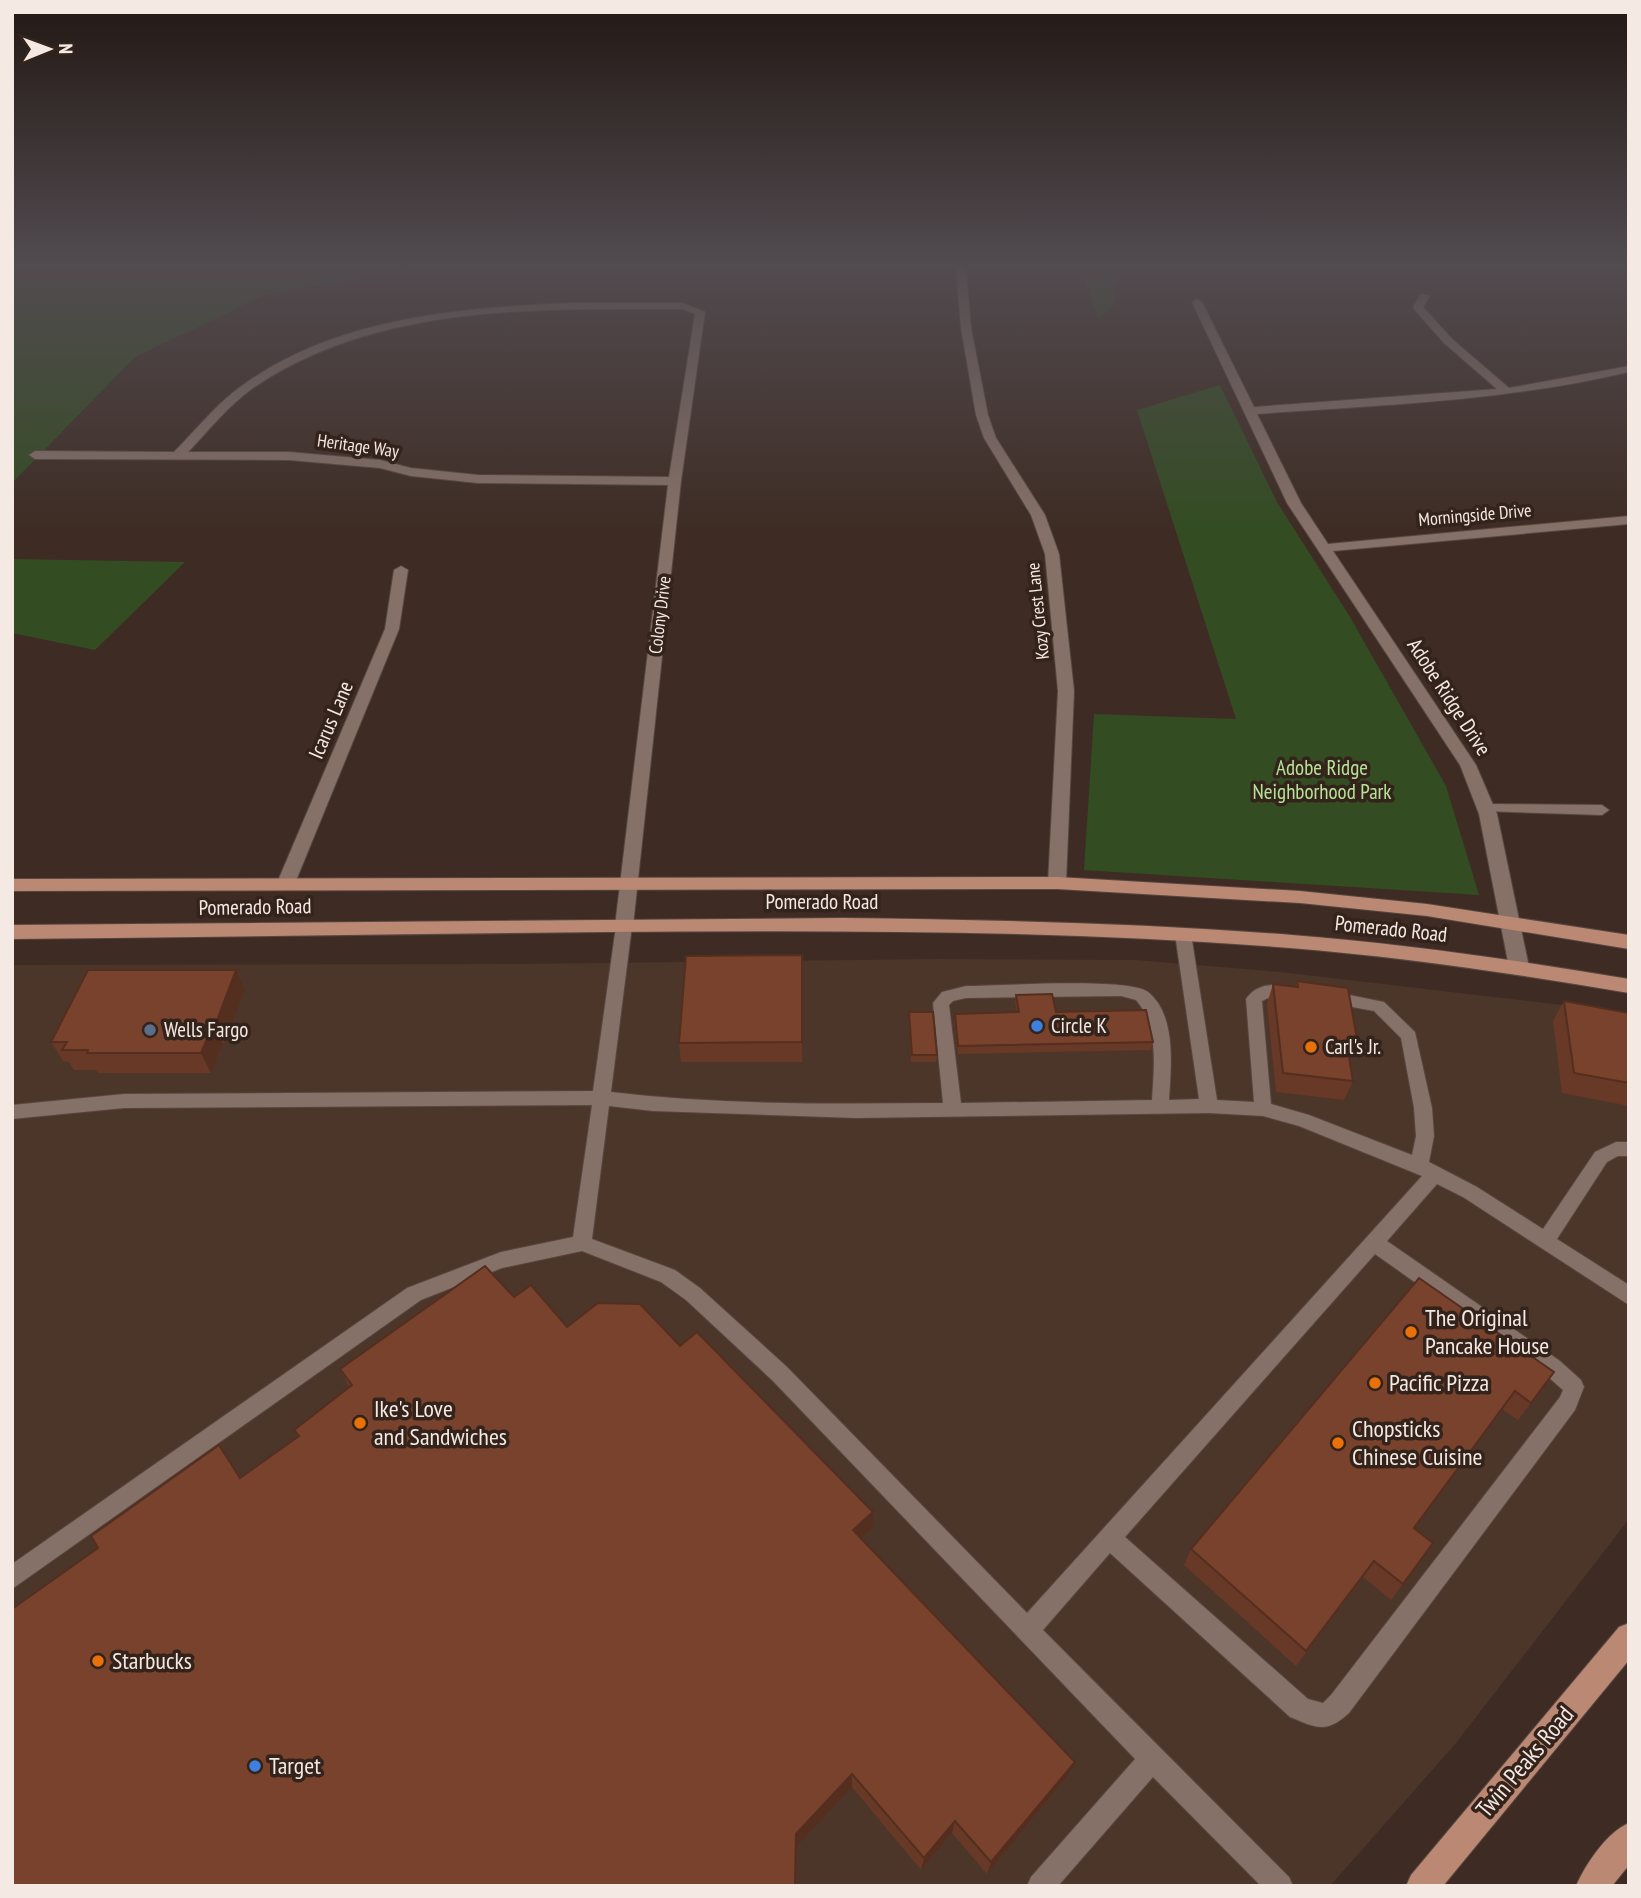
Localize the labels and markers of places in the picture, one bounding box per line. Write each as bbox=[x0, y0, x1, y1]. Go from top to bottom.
place label: Circle K bbox=[1051, 1012, 1107, 1039]
place label: Wells Fargo bbox=[164, 1016, 248, 1043]
marker: Circle K bbox=[1029, 1018, 1045, 1034]
marker: Wells Fargo bbox=[142, 1022, 158, 1038]
place label: Carl's Jr. bbox=[1325, 1033, 1381, 1060]
marker: Carl's Jr. bbox=[1303, 1039, 1319, 1055]
place label: The Original Pancake House bbox=[1425, 1302, 1549, 1361]
marker: The Original Pancake House bbox=[1403, 1324, 1419, 1340]
place label: Pacific Pizza bbox=[1389, 1367, 1489, 1398]
marker: Pacific Pizza bbox=[1367, 1375, 1383, 1391]
place label: Ike's Love and Sandwiches bbox=[374, 1393, 507, 1452]
place label: Chopsticks Chinese Cuisine bbox=[1352, 1413, 1482, 1472]
marker: Ike's Love and Sandwiches bbox=[352, 1415, 368, 1431]
marker: Chopsticks Chinese Cuisine bbox=[1330, 1435, 1346, 1451]
place label: Starbucks bbox=[112, 1645, 192, 1676]
marker: Starbucks bbox=[90, 1653, 106, 1669]
place label: Target bbox=[269, 1750, 321, 1781]
marker: Target bbox=[247, 1758, 263, 1774]

